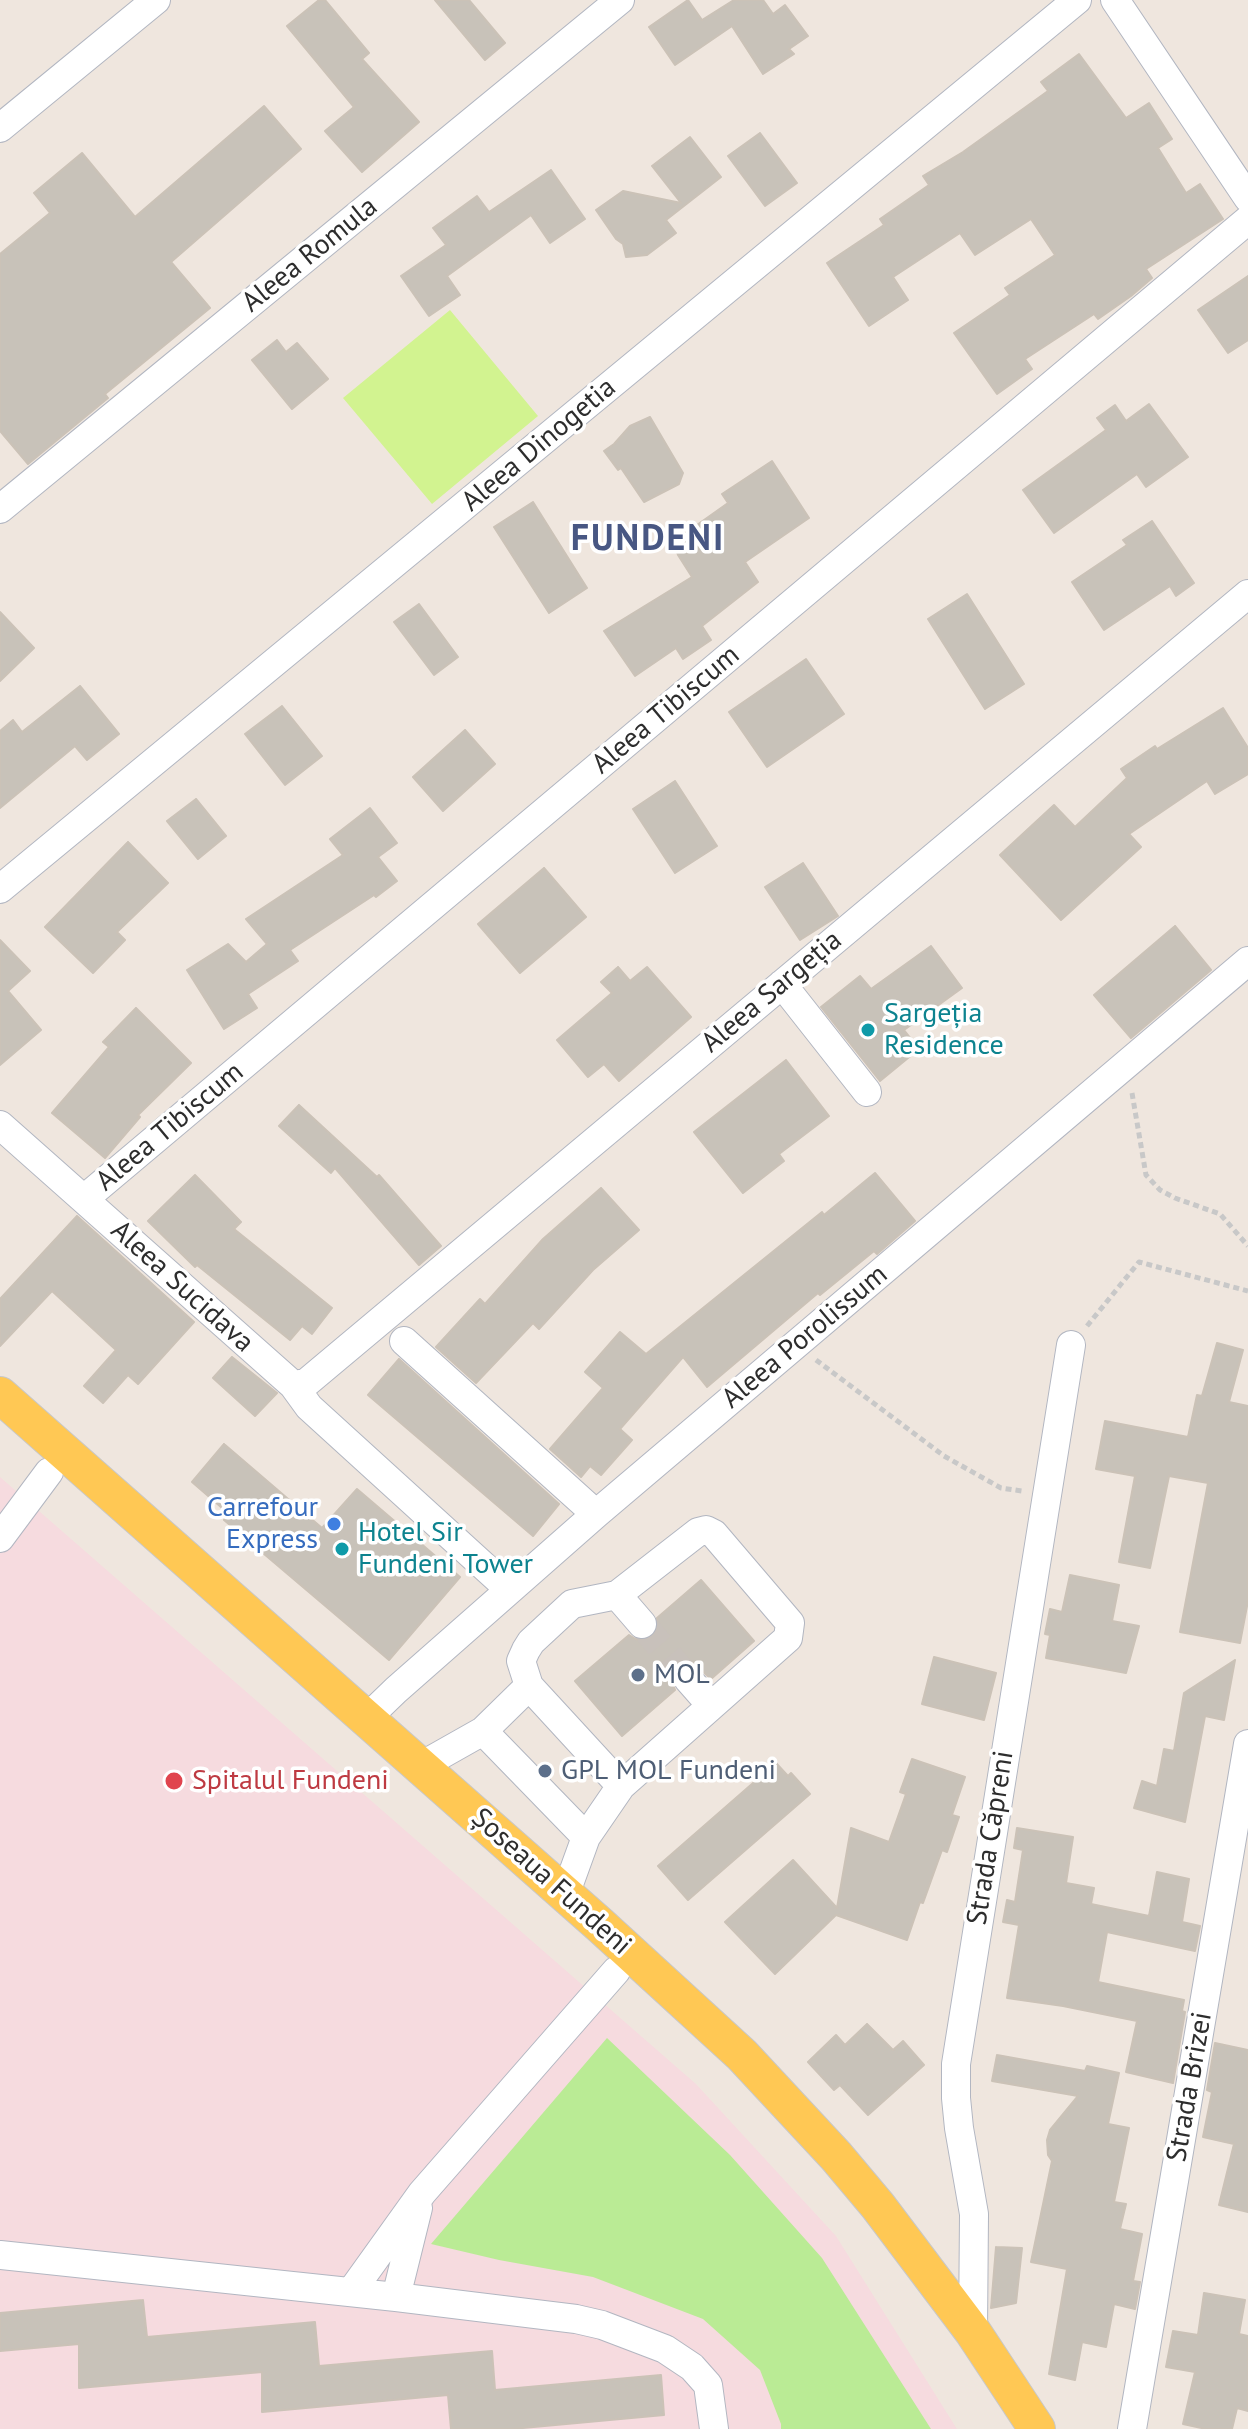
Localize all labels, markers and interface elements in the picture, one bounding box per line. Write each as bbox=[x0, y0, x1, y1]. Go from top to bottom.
street label: Aleea Romula bbox=[236, 190, 384, 320]
street label: Aleea Dinogetia bbox=[455, 371, 623, 519]
district label: FUNDENI bbox=[571, 518, 725, 562]
street label: Aleea Tibiscum bbox=[586, 639, 746, 781]
street label: Aleea Sargeția bbox=[695, 924, 849, 1060]
place label: Sargeția Residence bbox=[884, 997, 1004, 1063]
marker: Sargeția Residence bbox=[859, 1021, 877, 1039]
street label: Aleea Tibiscum bbox=[90, 1056, 250, 1198]
street label: Aleea Sucidava bbox=[104, 1214, 260, 1360]
street label: Aleea Porolissum bbox=[716, 1258, 894, 1416]
place label: Carrefour Express bbox=[207, 1491, 318, 1557]
marker: Carrefour Express bbox=[325, 1515, 343, 1533]
place label: Hotel Sir Fundeni Tower bbox=[358, 1516, 533, 1582]
marker: Hotel Sir Fundeni Tower bbox=[333, 1540, 351, 1558]
place label: MOL bbox=[654, 1658, 710, 1692]
marker: MOL bbox=[629, 1666, 647, 1684]
street label: Strada Căpreni bbox=[961, 1749, 1021, 1927]
place label: GPL MOL Fundeni bbox=[561, 1754, 776, 1788]
marker: GPL MOL Fundeni bbox=[536, 1762, 554, 1780]
place label: Spitalul Fundeni bbox=[192, 1764, 389, 1798]
marker: Spitalul Fundeni bbox=[163, 1770, 185, 1792]
street label: Șoseaua Fundeni bbox=[464, 1802, 638, 1962]
street label: Strada Brizei bbox=[1160, 2010, 1220, 2164]

